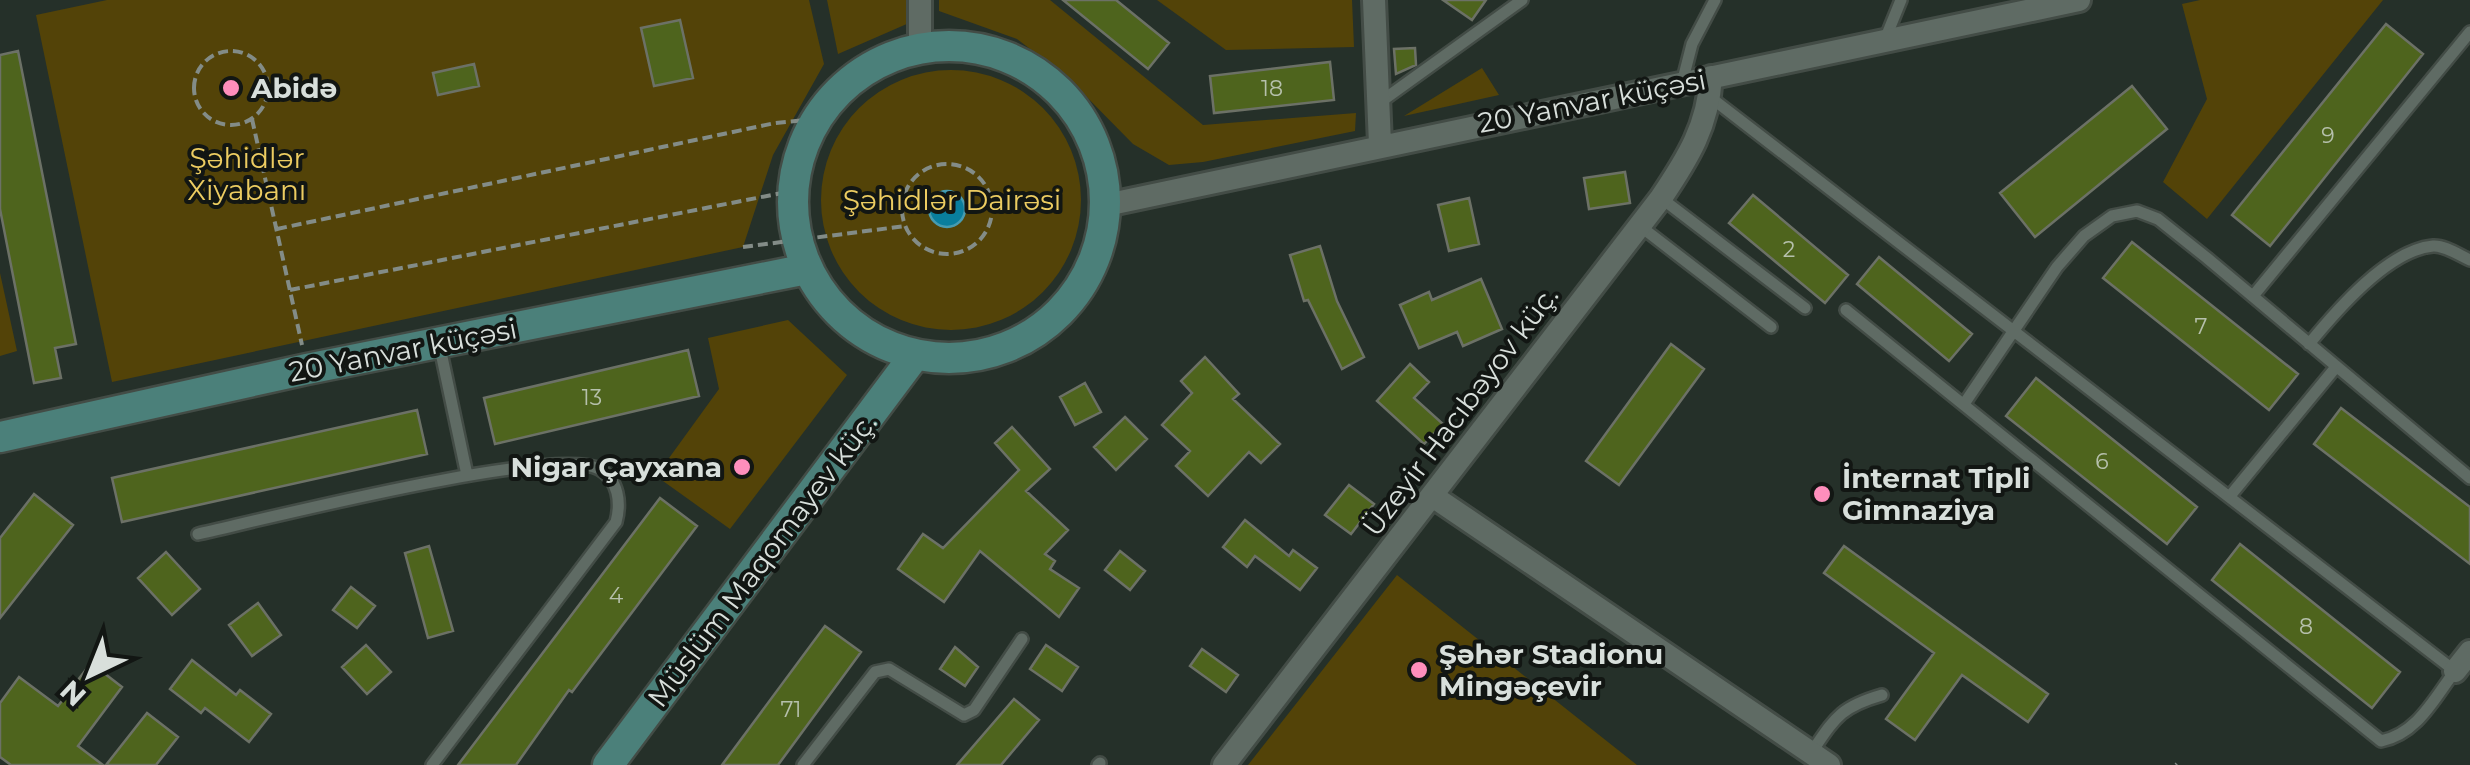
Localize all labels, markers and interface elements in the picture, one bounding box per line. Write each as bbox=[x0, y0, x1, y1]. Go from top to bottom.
street label: 20 Yanvar küçəsi bbox=[1475, 62, 1709, 140]
place label: Abidə bbox=[250, 71, 337, 105]
house number: 18 bbox=[1261, 75, 1283, 102]
marker: Abidə bbox=[220, 77, 242, 99]
house number: 9 bbox=[2321, 122, 2335, 149]
park label: Şəhidlər Xiyabanı bbox=[188, 141, 306, 207]
park label: Şəhidlər Dairəsi bbox=[843, 183, 1061, 217]
house number: 2 bbox=[1783, 236, 1795, 263]
street label: Üzeyir Hacıbəyov küç. bbox=[1355, 279, 1565, 543]
street label: 20 Yanvar küçəsi bbox=[286, 311, 520, 389]
house number: 7 bbox=[2195, 313, 2208, 340]
house number: 13 bbox=[582, 384, 602, 411]
street label: Müslüm Maqomayev küç. bbox=[640, 406, 884, 714]
house number: 6 bbox=[2095, 448, 2109, 475]
place label: Nigar Çayxana bbox=[510, 450, 722, 484]
marker: Nigar Çayxana bbox=[731, 456, 753, 478]
place label: İnternat Tipli Gimnaziya bbox=[1842, 461, 2031, 527]
marker: İnternat Tipli Gimnaziya bbox=[1811, 483, 1833, 505]
house number: 4 bbox=[609, 582, 624, 609]
house number: 8 bbox=[2299, 613, 2313, 640]
north arrow bbox=[40, 625, 140, 725]
place label: Şəhər Stadionu Mingəçevir bbox=[1439, 637, 1663, 703]
marker: Şəhər Stadionu Mingəçevir bbox=[1408, 659, 1430, 681]
text: N bbox=[53, 673, 93, 713]
house number: 71 bbox=[780, 696, 802, 723]

